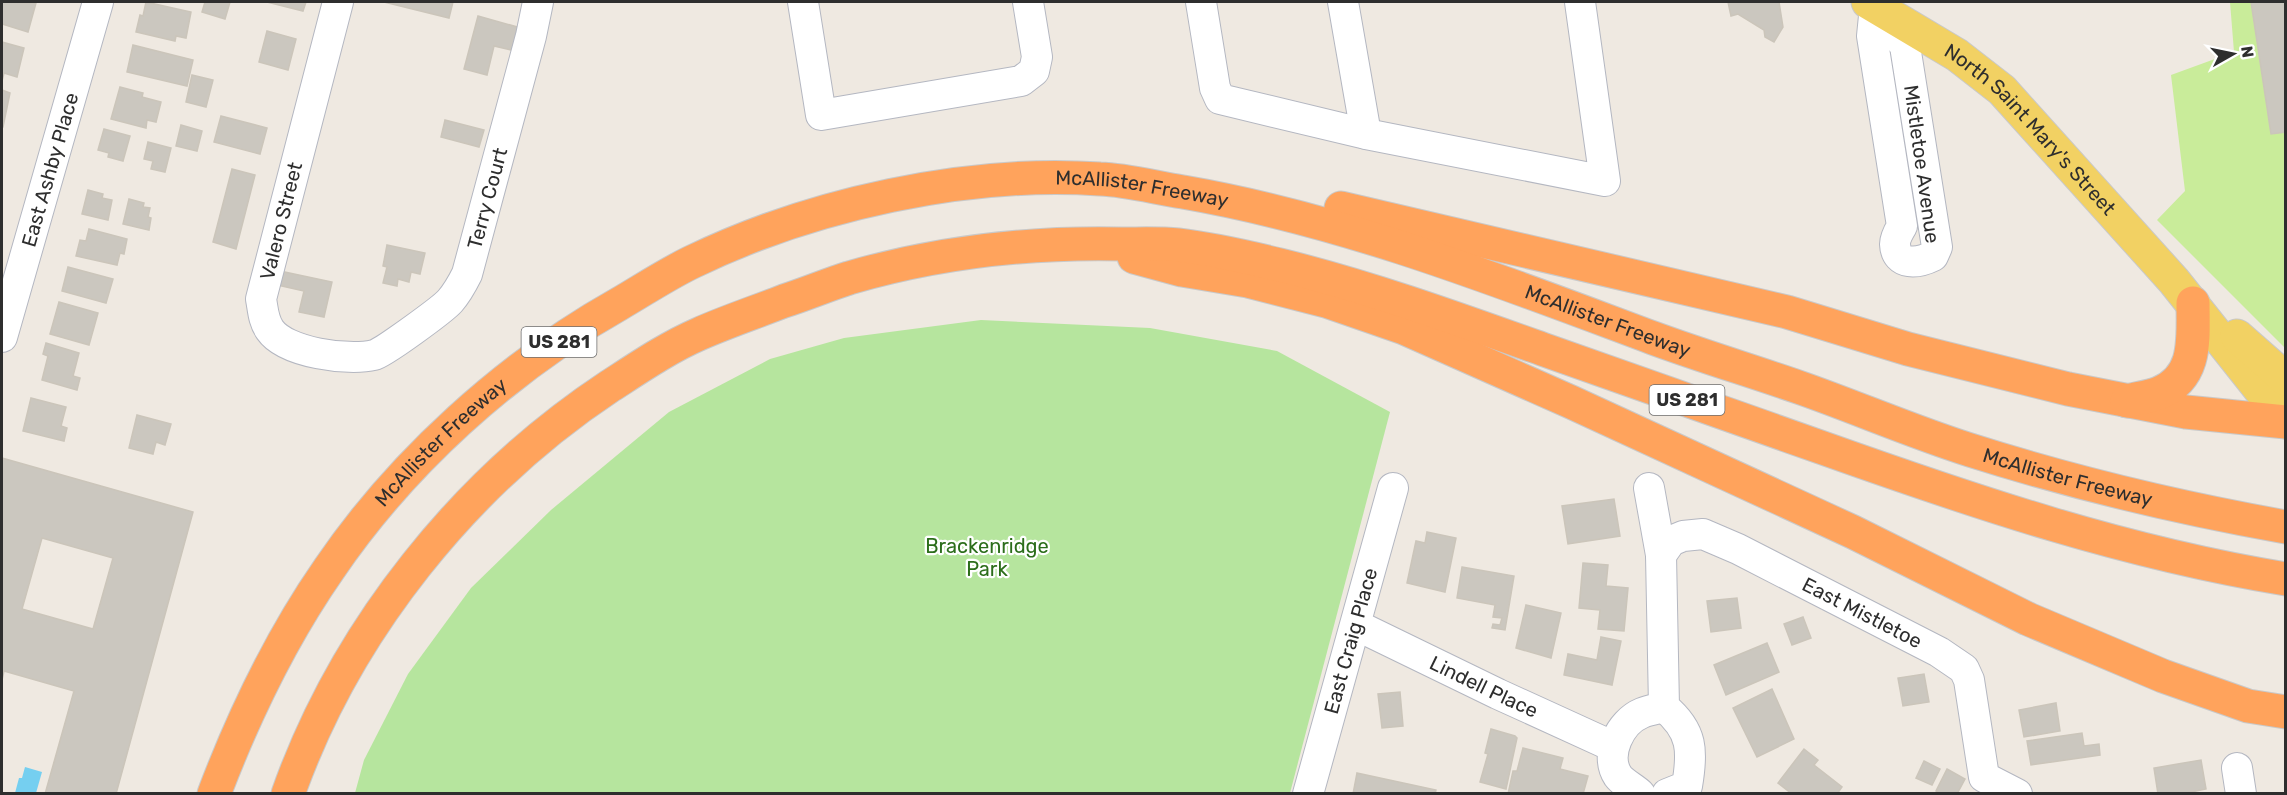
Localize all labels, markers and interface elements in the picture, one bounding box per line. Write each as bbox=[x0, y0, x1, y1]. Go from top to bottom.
north arrow bbox=[2203, 24, 2263, 84]
street label: North Saint Mary's Street bbox=[1940, 38, 2121, 220]
text: N bbox=[2237, 45, 2258, 59]
street label: Mistletoe Avenue bbox=[1899, 83, 1945, 245]
street label: East Ashby Place bbox=[16, 90, 83, 250]
street label: Terry Court bbox=[462, 145, 512, 252]
street label: Valero Street bbox=[255, 159, 307, 282]
street label: McAllister Freeway bbox=[1055, 166, 1231, 212]
street label: McAllister Freeway bbox=[1522, 279, 1694, 362]
road number: US 281 bbox=[522, 327, 596, 357]
street label: McAllister Freeway bbox=[370, 373, 512, 511]
road number: US 281 bbox=[1650, 385, 1724, 415]
street label: McAllister Freeway bbox=[1980, 443, 2155, 511]
park label: Brackenridge Park bbox=[925, 534, 1049, 581]
street label: East Craig Place bbox=[1319, 565, 1382, 717]
street label: East Mistletoe bbox=[1798, 572, 1926, 653]
street label: Lindell Place bbox=[1426, 651, 1542, 723]

